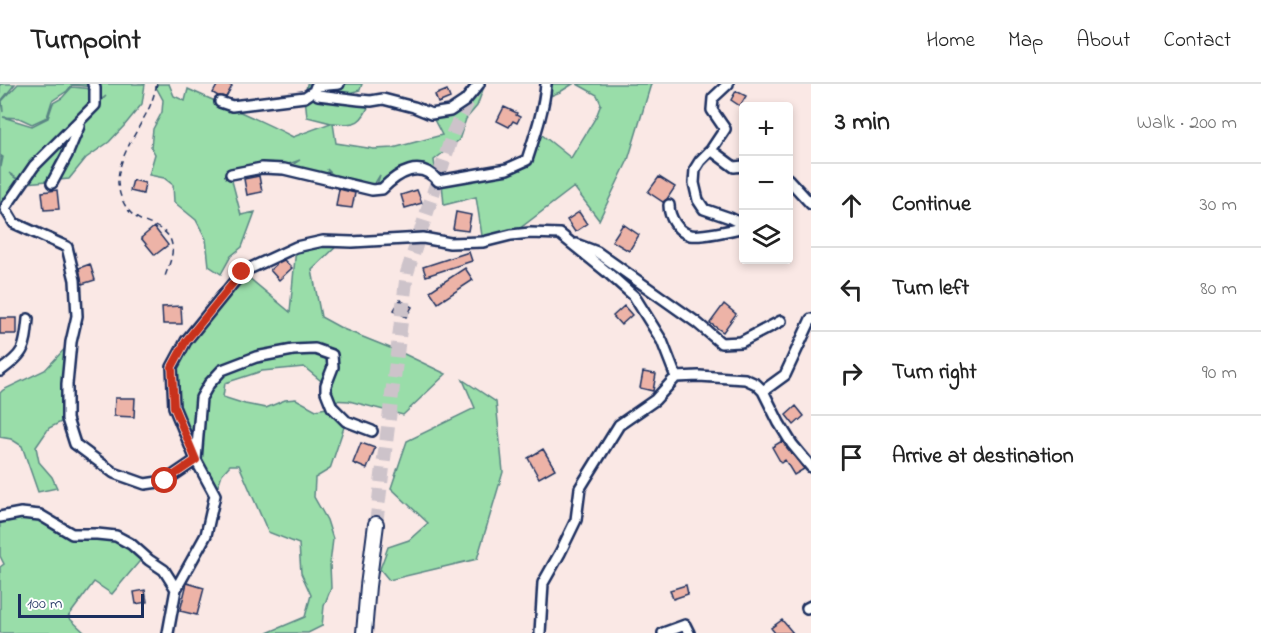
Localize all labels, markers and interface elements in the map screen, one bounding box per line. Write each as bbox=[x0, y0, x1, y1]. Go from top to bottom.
text: Turnpoint bbox=[30, 21, 141, 62]
text: Home bbox=[926, 26, 975, 56]
text: Map bbox=[1008, 26, 1043, 56]
text: About bbox=[1076, 26, 1130, 56]
text: Contact bbox=[1163, 26, 1231, 56]
map controls bbox=[739, 102, 793, 264]
button: + bbox=[739, 102, 793, 156]
text: 3 min bbox=[835, 104, 890, 142]
text: Walk · 200 m bbox=[1137, 109, 1237, 138]
button: − bbox=[739, 156, 793, 210]
icon: ahead bbox=[835, 189, 868, 222]
text: Continue bbox=[892, 189, 971, 221]
text: 30 m bbox=[1200, 191, 1237, 220]
button: layers bbox=[739, 210, 793, 264]
route end bbox=[228, 258, 254, 284]
icon: left bbox=[835, 273, 868, 306]
text: Turn left bbox=[892, 273, 969, 305]
text: 80 m bbox=[1200, 275, 1237, 304]
icon: right bbox=[835, 357, 868, 390]
text: Turn right bbox=[892, 357, 977, 389]
text: 90 m bbox=[1202, 359, 1237, 388]
icon: arrive bbox=[835, 441, 868, 474]
text: Arrive at destination bbox=[892, 441, 1074, 473]
route start bbox=[151, 467, 177, 493]
scale bar bbox=[18, 591, 144, 618]
text: 100 m bbox=[27, 592, 62, 616]

